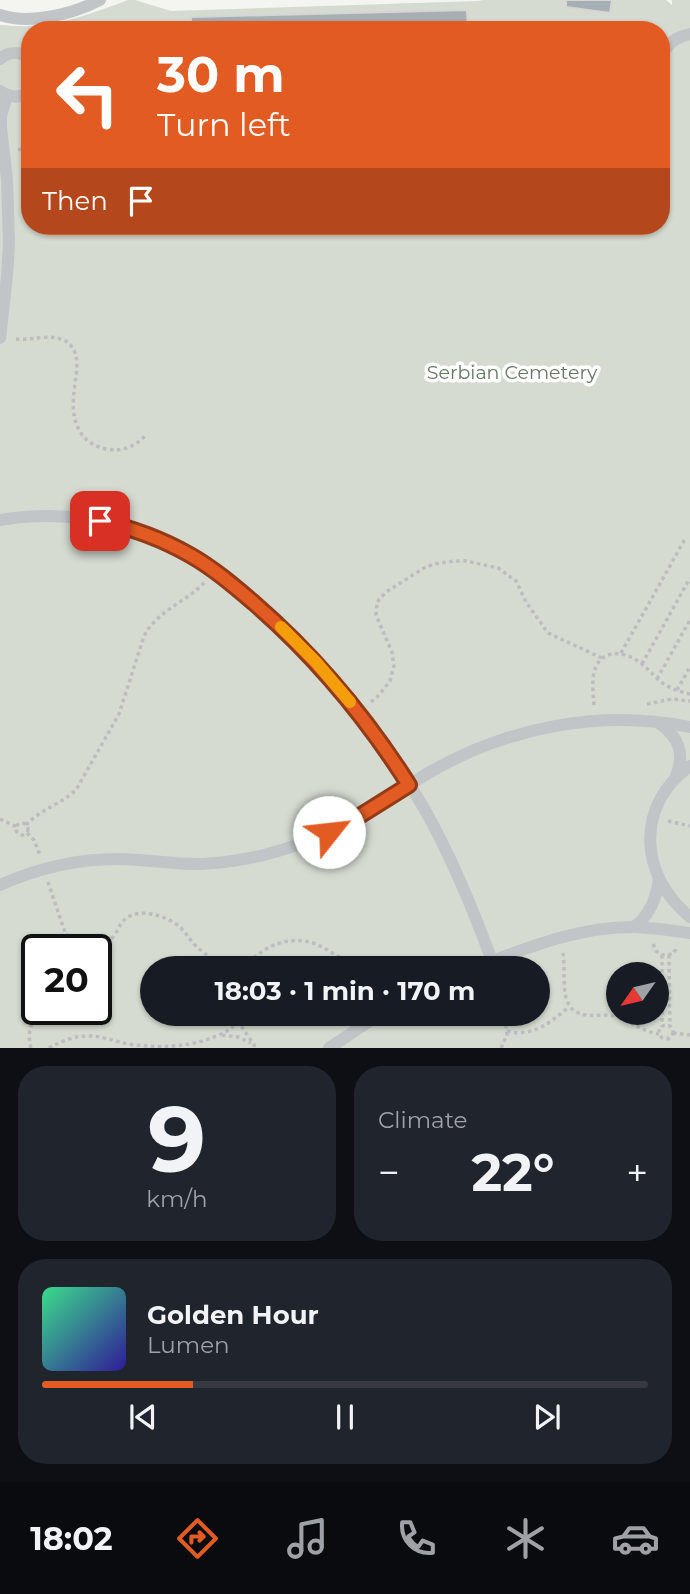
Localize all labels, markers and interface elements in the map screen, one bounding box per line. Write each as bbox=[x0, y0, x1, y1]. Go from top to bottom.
text: 30 m bbox=[157, 45, 285, 104]
icon: left bbox=[42, 49, 133, 140]
text: Turn left bbox=[157, 105, 291, 144]
icon: arrive bbox=[122, 182, 160, 220]
text: Then bbox=[42, 185, 108, 217]
park label: Serbian Cemetery bbox=[427, 361, 598, 384]
pin bbox=[70, 491, 130, 551]
icon: arrive bbox=[81, 502, 119, 540]
position arrow bbox=[292, 795, 366, 869]
speed limit sign: 20 bbox=[21, 934, 112, 1025]
north arrow bbox=[606, 962, 668, 1026]
map controls bbox=[606, 962, 669, 1025]
text: 18:03 · 1 min · 170 m bbox=[215, 975, 475, 1007]
text: 9 bbox=[148, 1084, 206, 1195]
text: Climate bbox=[378, 1106, 467, 1134]
text: 22° bbox=[471, 1141, 555, 1204]
text: − bbox=[378, 1149, 400, 1196]
text: + bbox=[626, 1149, 648, 1196]
text: km/h bbox=[146, 1185, 208, 1213]
text: Golden Hour bbox=[147, 1299, 319, 1331]
text: Lumen bbox=[147, 1331, 230, 1359]
icon: previous bbox=[124, 1398, 162, 1436]
icon: pause bbox=[326, 1398, 364, 1436]
icon: next bbox=[528, 1398, 566, 1436]
icon: directions bbox=[173, 1514, 222, 1563]
icon: music bbox=[283, 1514, 332, 1563]
icon: phone bbox=[392, 1514, 441, 1563]
icon: climate bbox=[501, 1514, 550, 1563]
icon: car bbox=[611, 1514, 660, 1563]
text: 18:02 bbox=[30, 1519, 113, 1558]

